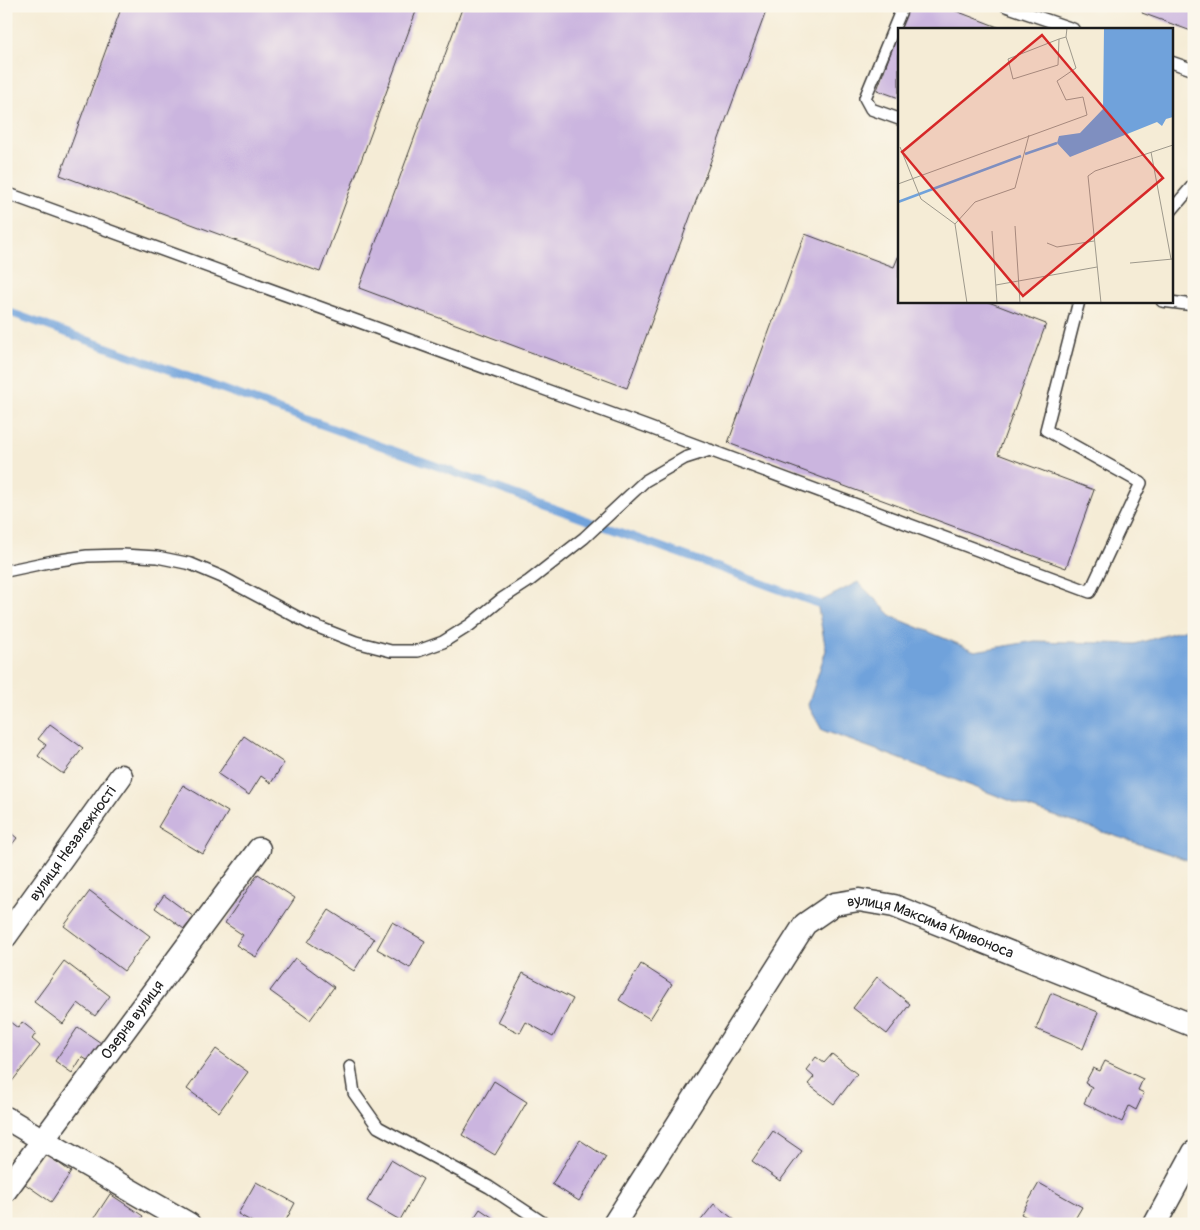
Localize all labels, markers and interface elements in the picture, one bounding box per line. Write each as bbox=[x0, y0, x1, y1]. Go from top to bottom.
inset map bbox=[898, 28, 1172, 302]
street label: вулиця Незалежності bbox=[25, 782, 120, 905]
street label: вулиця Максима Кривоноса bbox=[845, 890, 1017, 963]
street label: Озерна вулиця bbox=[97, 976, 168, 1063]

